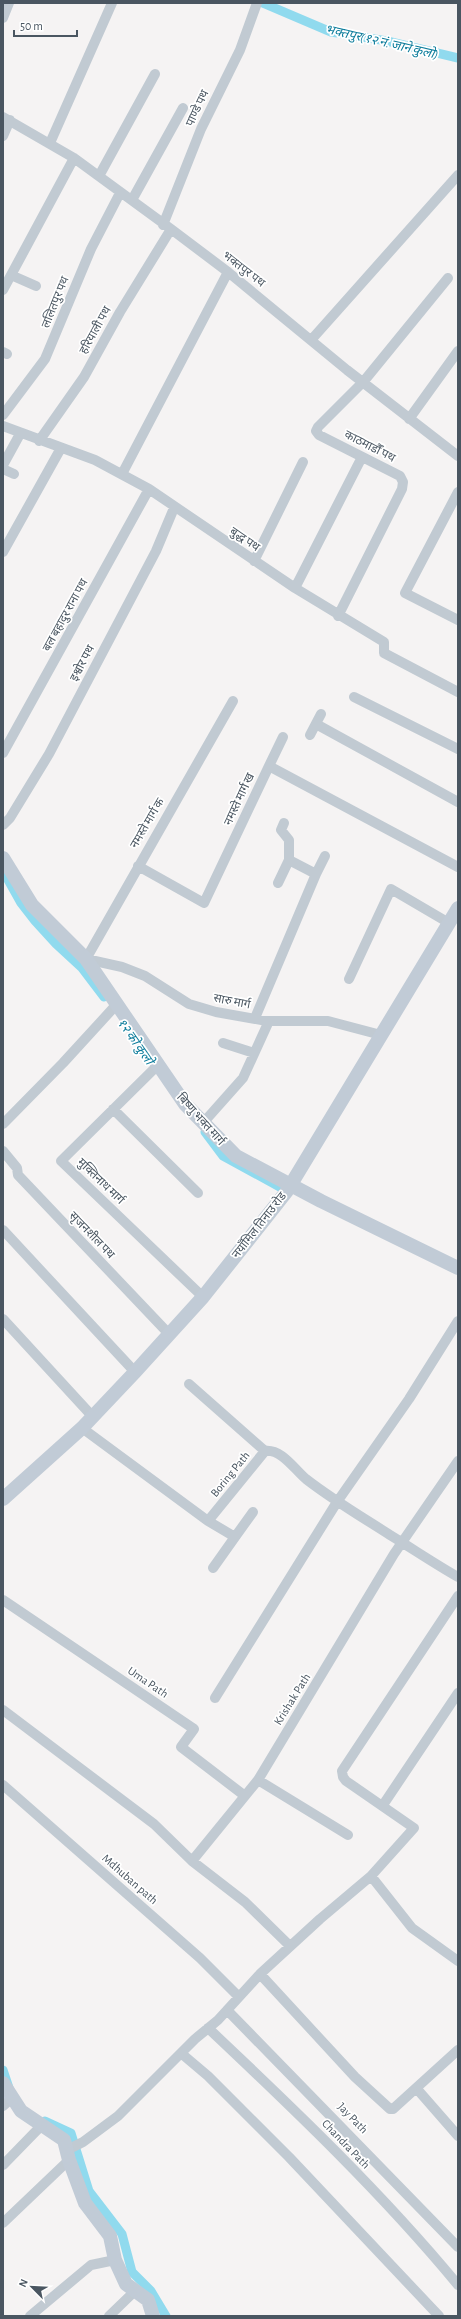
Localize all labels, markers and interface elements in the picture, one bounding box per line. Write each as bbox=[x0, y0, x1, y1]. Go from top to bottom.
scale bar bbox=[14, 12, 77, 38]
text: 50 m bbox=[20, 20, 43, 32]
water label: भक्तपुर(१२ नं. जाने कुलो) bbox=[324, 21, 440, 63]
street label: पाण्डे पथ bbox=[182, 87, 211, 128]
street label: भक्तपुर पथ bbox=[219, 249, 268, 291]
street label: ललितपुर पथ bbox=[37, 273, 73, 330]
street label: हरियाली पथ bbox=[75, 303, 113, 356]
street label: काठमाडौँ पथ bbox=[343, 427, 398, 464]
street label: बुद्ध पथ bbox=[227, 525, 262, 555]
street label: बल बहादुर राना पथ bbox=[40, 576, 92, 654]
street label: इश्वोर पथ bbox=[66, 642, 97, 683]
street label: नमस्ते मार्ग ख bbox=[220, 770, 256, 827]
street label: नमस्ते मार्ग क bbox=[126, 794, 166, 850]
street label: सारु मार्ग bbox=[212, 991, 253, 1011]
water label: १२ को कुलो bbox=[113, 1015, 158, 1070]
street label: बिष्णु भक्त मार्ग bbox=[173, 1089, 229, 1149]
street label: मुक्तिनाथ मार्ग bbox=[74, 1154, 129, 1208]
street label: नयाँमिल तिनाउ रोड bbox=[228, 1188, 289, 1260]
street label: सृजनशील पथ bbox=[66, 1208, 119, 1262]
street label: Boring Path bbox=[208, 1449, 252, 1499]
street label: Uma Path bbox=[126, 1664, 170, 1700]
street label: Krishak Path bbox=[271, 1671, 313, 1727]
street label: Mdhuban path bbox=[100, 1852, 160, 1906]
street label: Jay Path bbox=[335, 2100, 370, 2136]
street label: Chandra Path bbox=[320, 2117, 372, 2171]
north arrow bbox=[12, 2267, 52, 2307]
text: N bbox=[17, 2277, 30, 2289]

